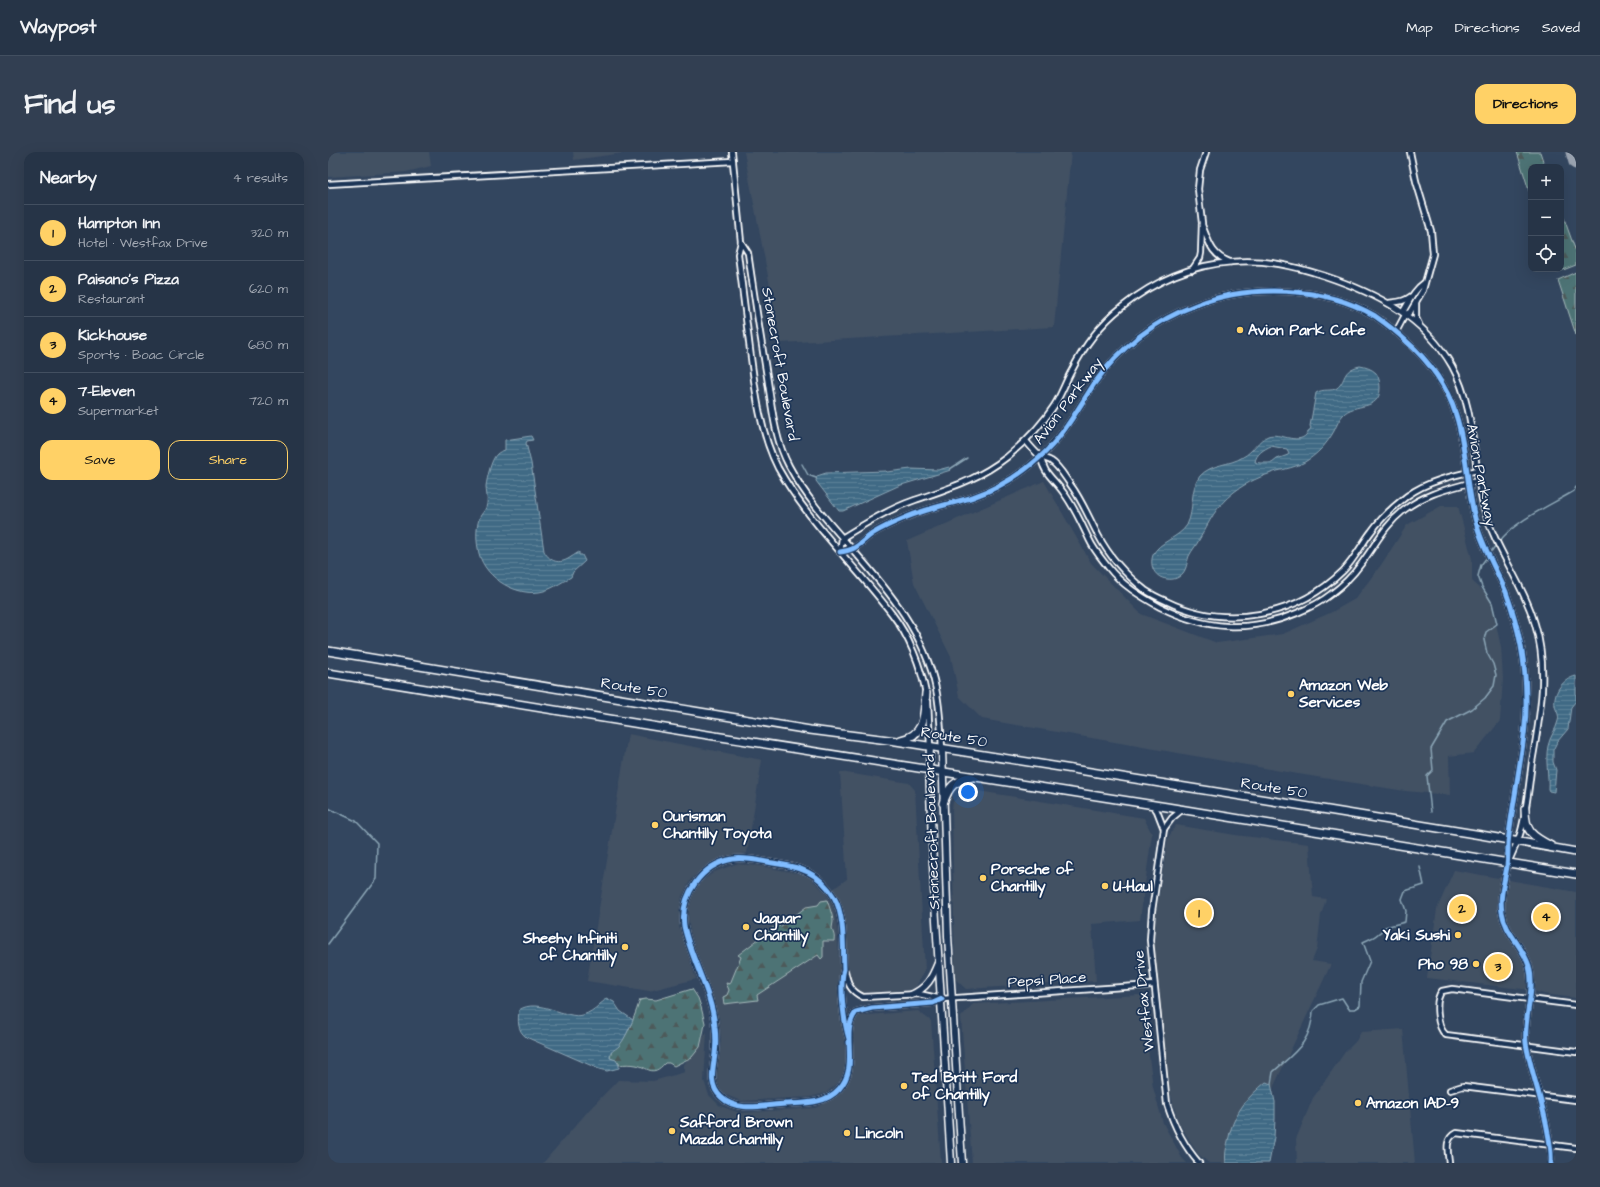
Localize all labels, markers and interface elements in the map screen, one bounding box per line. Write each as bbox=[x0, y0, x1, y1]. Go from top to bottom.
text: Waypost bbox=[20, 14, 96, 41]
text: Map bbox=[1406, 18, 1433, 38]
text: Directions bbox=[1455, 18, 1520, 38]
text: Saved bbox=[1542, 18, 1580, 38]
button: Directions bbox=[1475, 84, 1576, 124]
text: Find us bbox=[24, 85, 115, 124]
map controls bbox=[1528, 164, 1564, 272]
button: + bbox=[1528, 164, 1564, 200]
text: Nearby bbox=[40, 166, 97, 190]
text: 4 results bbox=[233, 169, 288, 187]
button: − bbox=[1528, 200, 1564, 236]
text: Hampton Inn bbox=[78, 213, 160, 234]
text: 1 bbox=[52, 224, 54, 242]
text: 320 m bbox=[250, 224, 288, 242]
text: Hotel · Westfax Drive bbox=[78, 234, 208, 252]
button: locate bbox=[1528, 236, 1564, 272]
text: Paisano's Pizza bbox=[78, 269, 179, 290]
text: 2 bbox=[49, 280, 57, 298]
text: 620 m bbox=[249, 280, 288, 298]
street label: Stonecroft Boulevard bbox=[756, 286, 804, 443]
text: Restaurant bbox=[78, 290, 145, 308]
place label: Avion Park Cafe bbox=[1248, 320, 1366, 341]
text: Kickhouse bbox=[78, 325, 147, 346]
marker: Avion Park Cafe bbox=[1235, 325, 1245, 335]
text: 3 bbox=[50, 336, 56, 354]
text: 680 m bbox=[248, 336, 288, 354]
text: Sports · Boac Circle bbox=[78, 346, 204, 364]
street label: Avion Parkway bbox=[1028, 353, 1109, 450]
text: 7-Eleven bbox=[78, 381, 135, 402]
text: 4 bbox=[49, 392, 57, 410]
text: 720 m bbox=[249, 392, 288, 410]
text: Supermarket bbox=[78, 402, 159, 420]
street label: Avion Parkway bbox=[1460, 422, 1501, 528]
button: Save bbox=[40, 440, 160, 480]
button: Share bbox=[168, 440, 288, 480]
street label: Route 50 bbox=[599, 672, 669, 704]
place label: Amazon Web Services bbox=[1298, 675, 1389, 713]
marker: Amazon Web Services bbox=[1286, 689, 1296, 699]
street label: Route 50 bbox=[919, 721, 989, 753]
street label: Stonecroft Boulevard bbox=[919, 754, 945, 910]
street label: Route 50 bbox=[1239, 772, 1309, 804]
your location bbox=[958, 782, 978, 802]
place label: Ourisman Chantilly Toyota bbox=[663, 806, 772, 845]
marker: Ourisman Chantilly Toyota bbox=[650, 820, 660, 830]
place label: Porsche of Chantilly bbox=[991, 859, 1074, 898]
marker: Porsche of Chantilly bbox=[978, 873, 988, 883]
place label: U-Haul bbox=[1113, 876, 1153, 897]
marker: U-Haul bbox=[1100, 881, 1110, 891]
pin: 2 bbox=[1449, 894, 1475, 924]
pin: 1 bbox=[1186, 898, 1212, 928]
pin: 4 bbox=[1533, 902, 1559, 932]
place label: Jaguar Chantilly bbox=[753, 908, 809, 947]
marker: Jaguar Chantilly bbox=[741, 922, 751, 932]
place label: Yaki Sushi bbox=[1382, 925, 1451, 946]
place label: Sheehy Infiniti of Chantilly bbox=[522, 928, 618, 967]
marker: Yaki Sushi bbox=[1453, 930, 1463, 940]
marker: Sheehy Infiniti of Chantilly bbox=[620, 942, 630, 952]
street label: Westfax Drive bbox=[1128, 949, 1160, 1053]
pin: 3 bbox=[1485, 952, 1511, 982]
place label: Pho 98 bbox=[1418, 954, 1468, 975]
marker: Pho 98 bbox=[1471, 959, 1481, 969]
street label: Pepsi Place bbox=[1007, 967, 1087, 993]
place label: Ted Britt Ford of Chantilly bbox=[911, 1067, 1018, 1106]
marker: Ted Britt Ford of Chantilly bbox=[899, 1081, 909, 1091]
place label: Amazon IAD-9 bbox=[1366, 1093, 1460, 1114]
marker: Amazon IAD-9 bbox=[1353, 1098, 1363, 1108]
place label: Safford Brown Mazda Chantilly bbox=[679, 1112, 793, 1151]
place label: Lincoln bbox=[855, 1123, 903, 1144]
marker: Safford Brown Mazda Chantilly bbox=[667, 1126, 677, 1136]
marker: Lincoln bbox=[842, 1128, 852, 1138]

